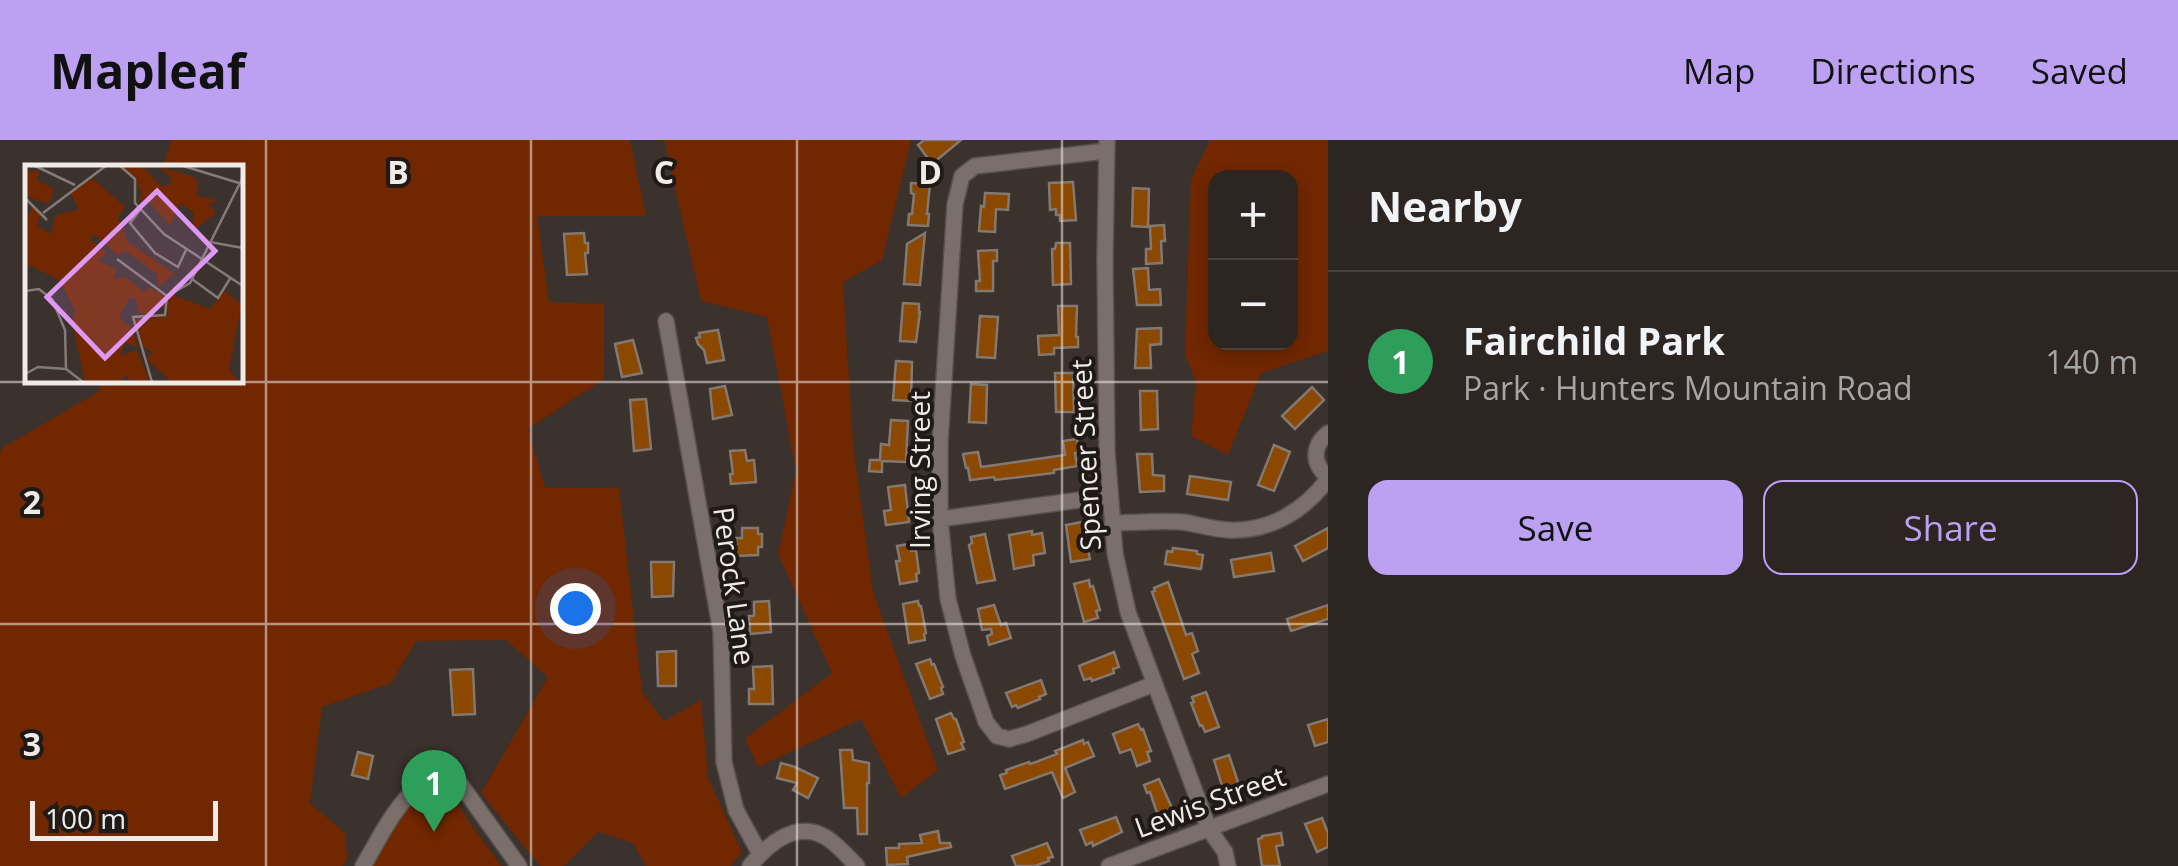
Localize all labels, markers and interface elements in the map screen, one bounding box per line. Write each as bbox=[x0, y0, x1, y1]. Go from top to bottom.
text: Mapleaf bbox=[50, 38, 245, 103]
text: Map bbox=[1683, 47, 1755, 94]
text: Directions bbox=[1810, 47, 1976, 94]
text: Saved bbox=[2031, 47, 2128, 94]
text: B bbox=[387, 150, 409, 193]
text: C bbox=[654, 150, 674, 193]
text: D bbox=[918, 150, 942, 193]
inset map bbox=[25, 165, 242, 382]
map controls bbox=[1208, 170, 1298, 350]
button: + bbox=[1208, 170, 1298, 260]
text: Nearby bbox=[1368, 177, 1522, 234]
button: − bbox=[1208, 260, 1298, 350]
text: Fairchild Park bbox=[1463, 314, 1725, 366]
text: 1 bbox=[1391, 340, 1410, 383]
text: 140 m bbox=[2045, 340, 2138, 383]
street label: Spencer Street bbox=[1061, 358, 1109, 552]
text: Park · Hunters Mountain Road bbox=[1463, 366, 1913, 409]
street label: Irving Street bbox=[900, 391, 938, 549]
text: 2 bbox=[23, 480, 41, 523]
button: Save bbox=[1368, 480, 1743, 575]
button: Share bbox=[1763, 480, 2138, 575]
street label: Perock Lane bbox=[705, 504, 765, 667]
your location bbox=[550, 583, 601, 634]
text: 3 bbox=[23, 722, 41, 765]
pin: 1 bbox=[402, 750, 466, 832]
street label: Lewis Street bbox=[1129, 756, 1290, 846]
scale bar bbox=[30, 796, 218, 840]
text: 100 m bbox=[45, 799, 126, 837]

